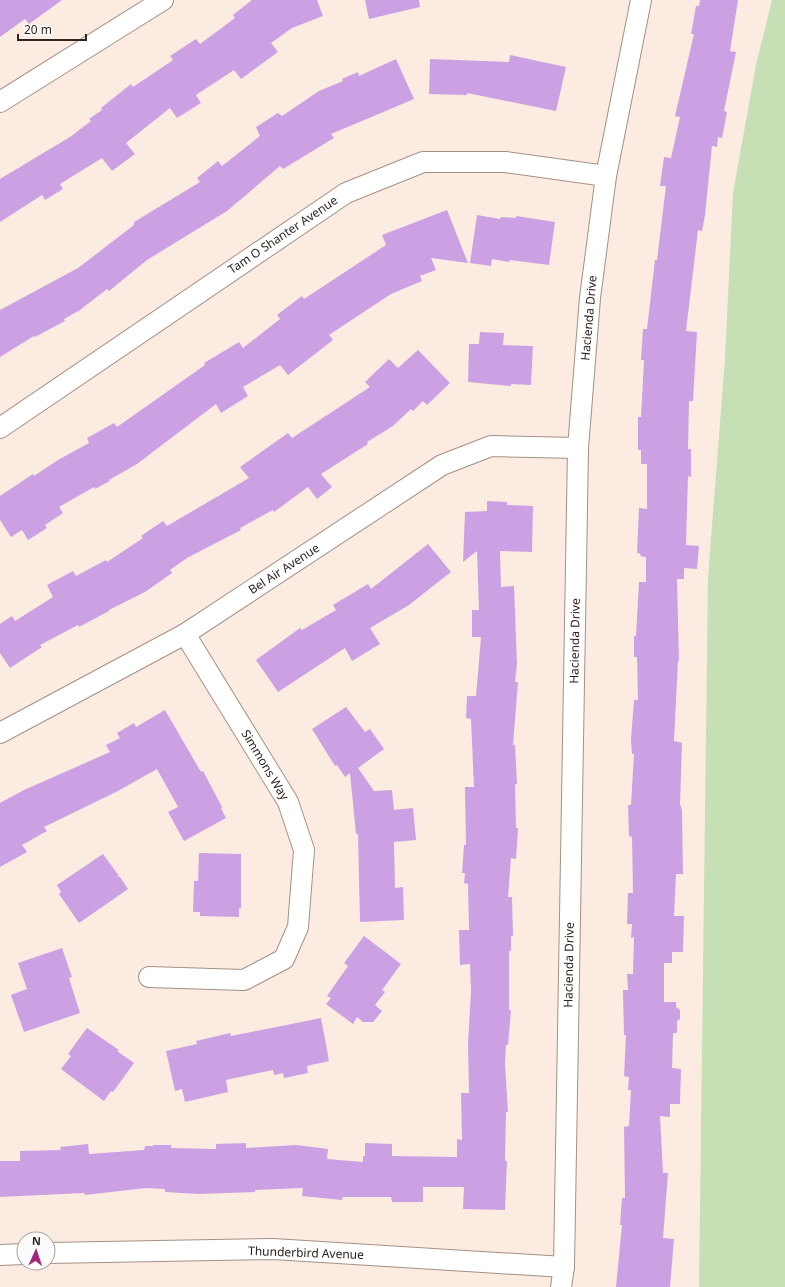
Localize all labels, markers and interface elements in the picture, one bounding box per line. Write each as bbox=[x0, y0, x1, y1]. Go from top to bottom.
scale bar bbox=[18, 16, 86, 42]
text: 20 m bbox=[24, 21, 52, 38]
street label: Tam O Shanter Avenue bbox=[225, 191, 341, 278]
street label: Hacienda Drive bbox=[576, 274, 601, 361]
street label: Bel Air Avenue bbox=[245, 539, 323, 598]
street label: Hacienda Drive bbox=[565, 598, 584, 684]
street label: Simmons Way bbox=[238, 726, 294, 804]
street label: Hacienda Drive bbox=[559, 922, 578, 1008]
north arrow bbox=[16, 1231, 56, 1271]
text: N bbox=[32, 1233, 41, 1248]
street label: Thunderbird Avenue bbox=[248, 1242, 364, 1263]

